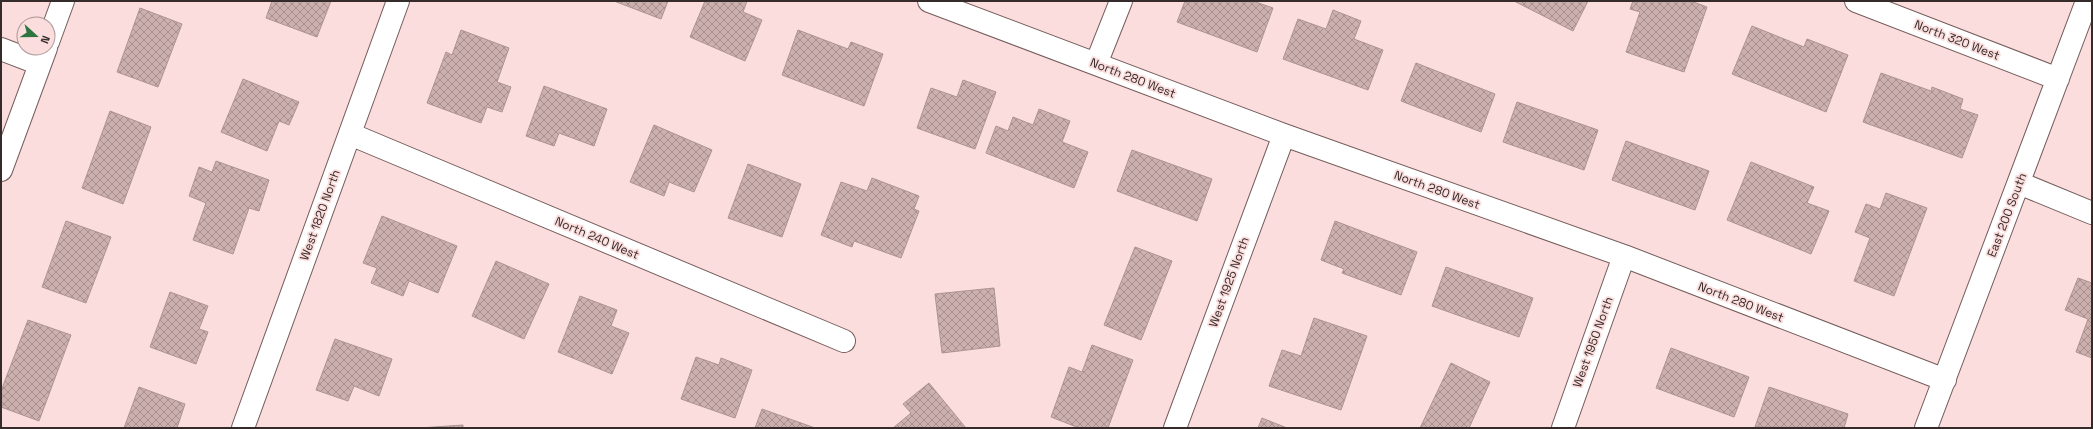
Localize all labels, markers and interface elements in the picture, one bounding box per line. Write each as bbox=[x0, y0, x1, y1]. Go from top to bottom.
north arrow bbox=[16, 16, 56, 56]
street label: North 320 West bbox=[1912, 16, 2002, 64]
text: N bbox=[37, 34, 53, 46]
street label: North 280 West bbox=[1088, 54, 1178, 102]
street label: West 1820 North bbox=[296, 167, 344, 263]
street label: North 280 West bbox=[1392, 167, 1482, 213]
street label: East 200 South bbox=[1984, 171, 2030, 259]
street label: North 240 West bbox=[552, 213, 642, 263]
street label: West 1925 North bbox=[1205, 235, 1253, 329]
street label: North 280 West bbox=[1696, 278, 1786, 326]
street label: West 1950 North bbox=[1569, 294, 1617, 390]

